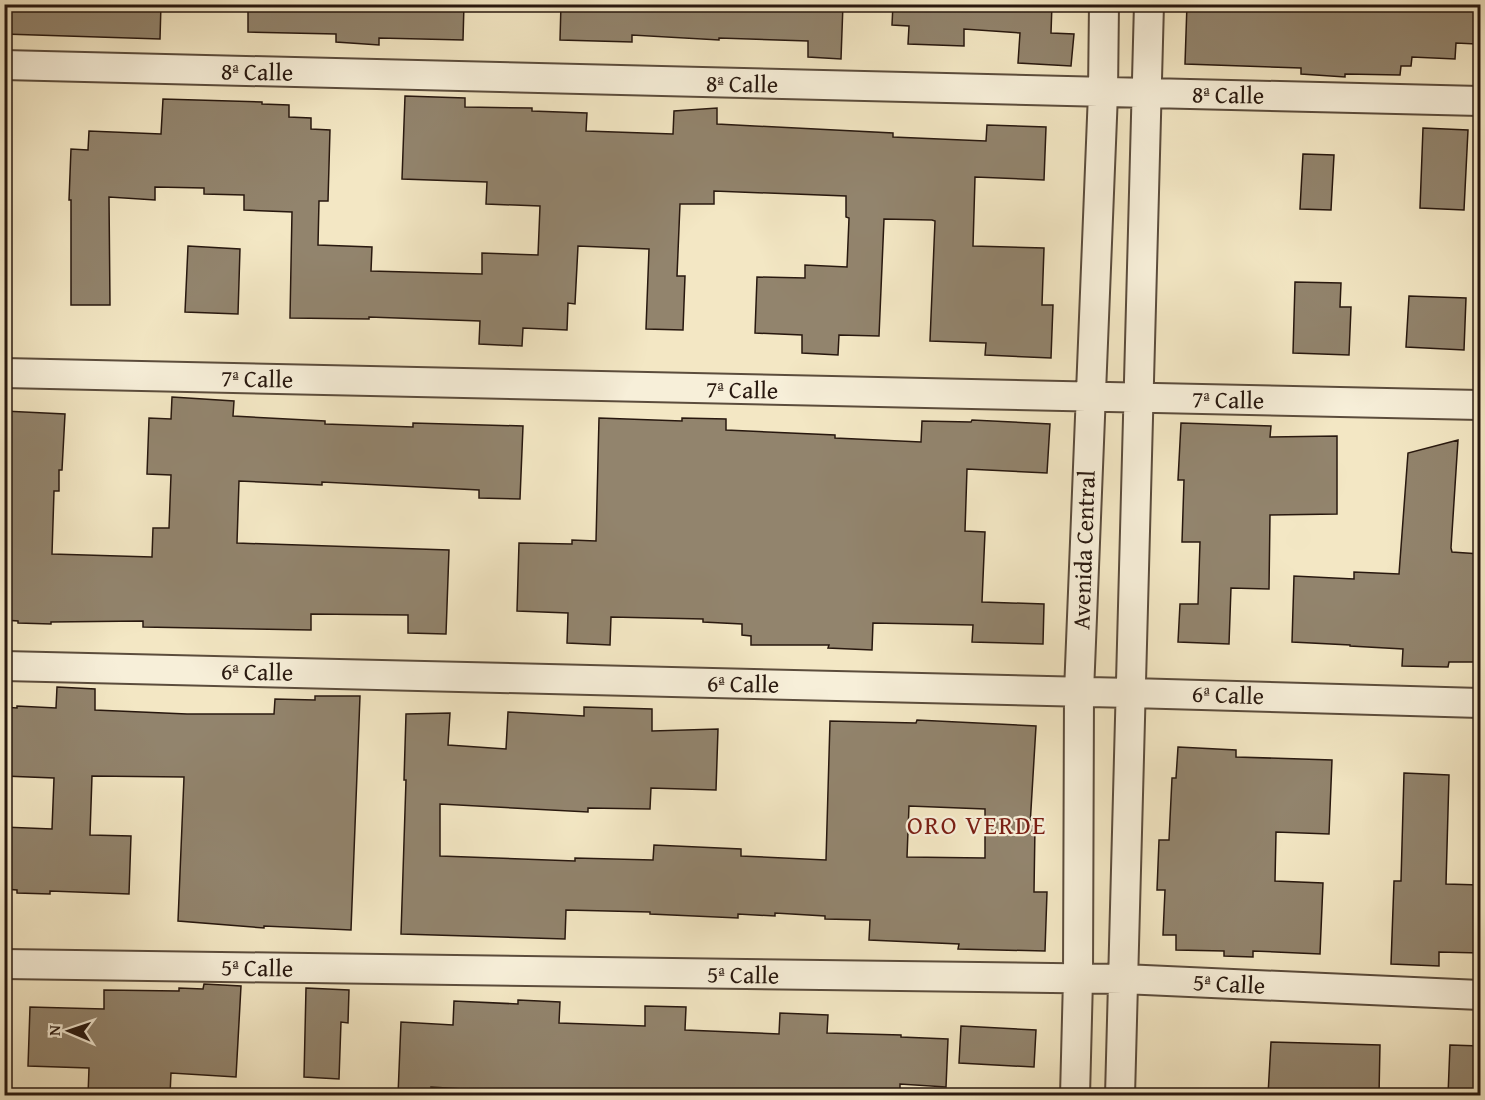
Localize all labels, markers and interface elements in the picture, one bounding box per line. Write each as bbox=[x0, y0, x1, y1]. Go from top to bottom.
street label: 8ª Calle bbox=[221, 53, 293, 90]
street label: 8ª Calle bbox=[706, 65, 778, 102]
street label: 8ª Calle bbox=[1192, 76, 1264, 113]
street label: 7ª Calle bbox=[221, 360, 293, 397]
street label: 7ª Calle bbox=[706, 371, 778, 408]
street label: 7ª Calle bbox=[1192, 381, 1264, 418]
street label: Avenida Central bbox=[1063, 469, 1104, 630]
street label: 6ª Calle bbox=[221, 653, 293, 690]
street label: 6ª Calle bbox=[707, 665, 779, 702]
street label: 6ª Calle bbox=[1191, 676, 1265, 713]
district label: ORO VERDE bbox=[907, 805, 1047, 844]
street label: 5ª Calle bbox=[221, 949, 293, 986]
street label: 5ª Calle bbox=[707, 956, 779, 993]
street label: 5ª Calle bbox=[1192, 964, 1266, 1003]
north arrow bbox=[39, 1001, 99, 1061]
text: N bbox=[42, 1024, 66, 1036]

